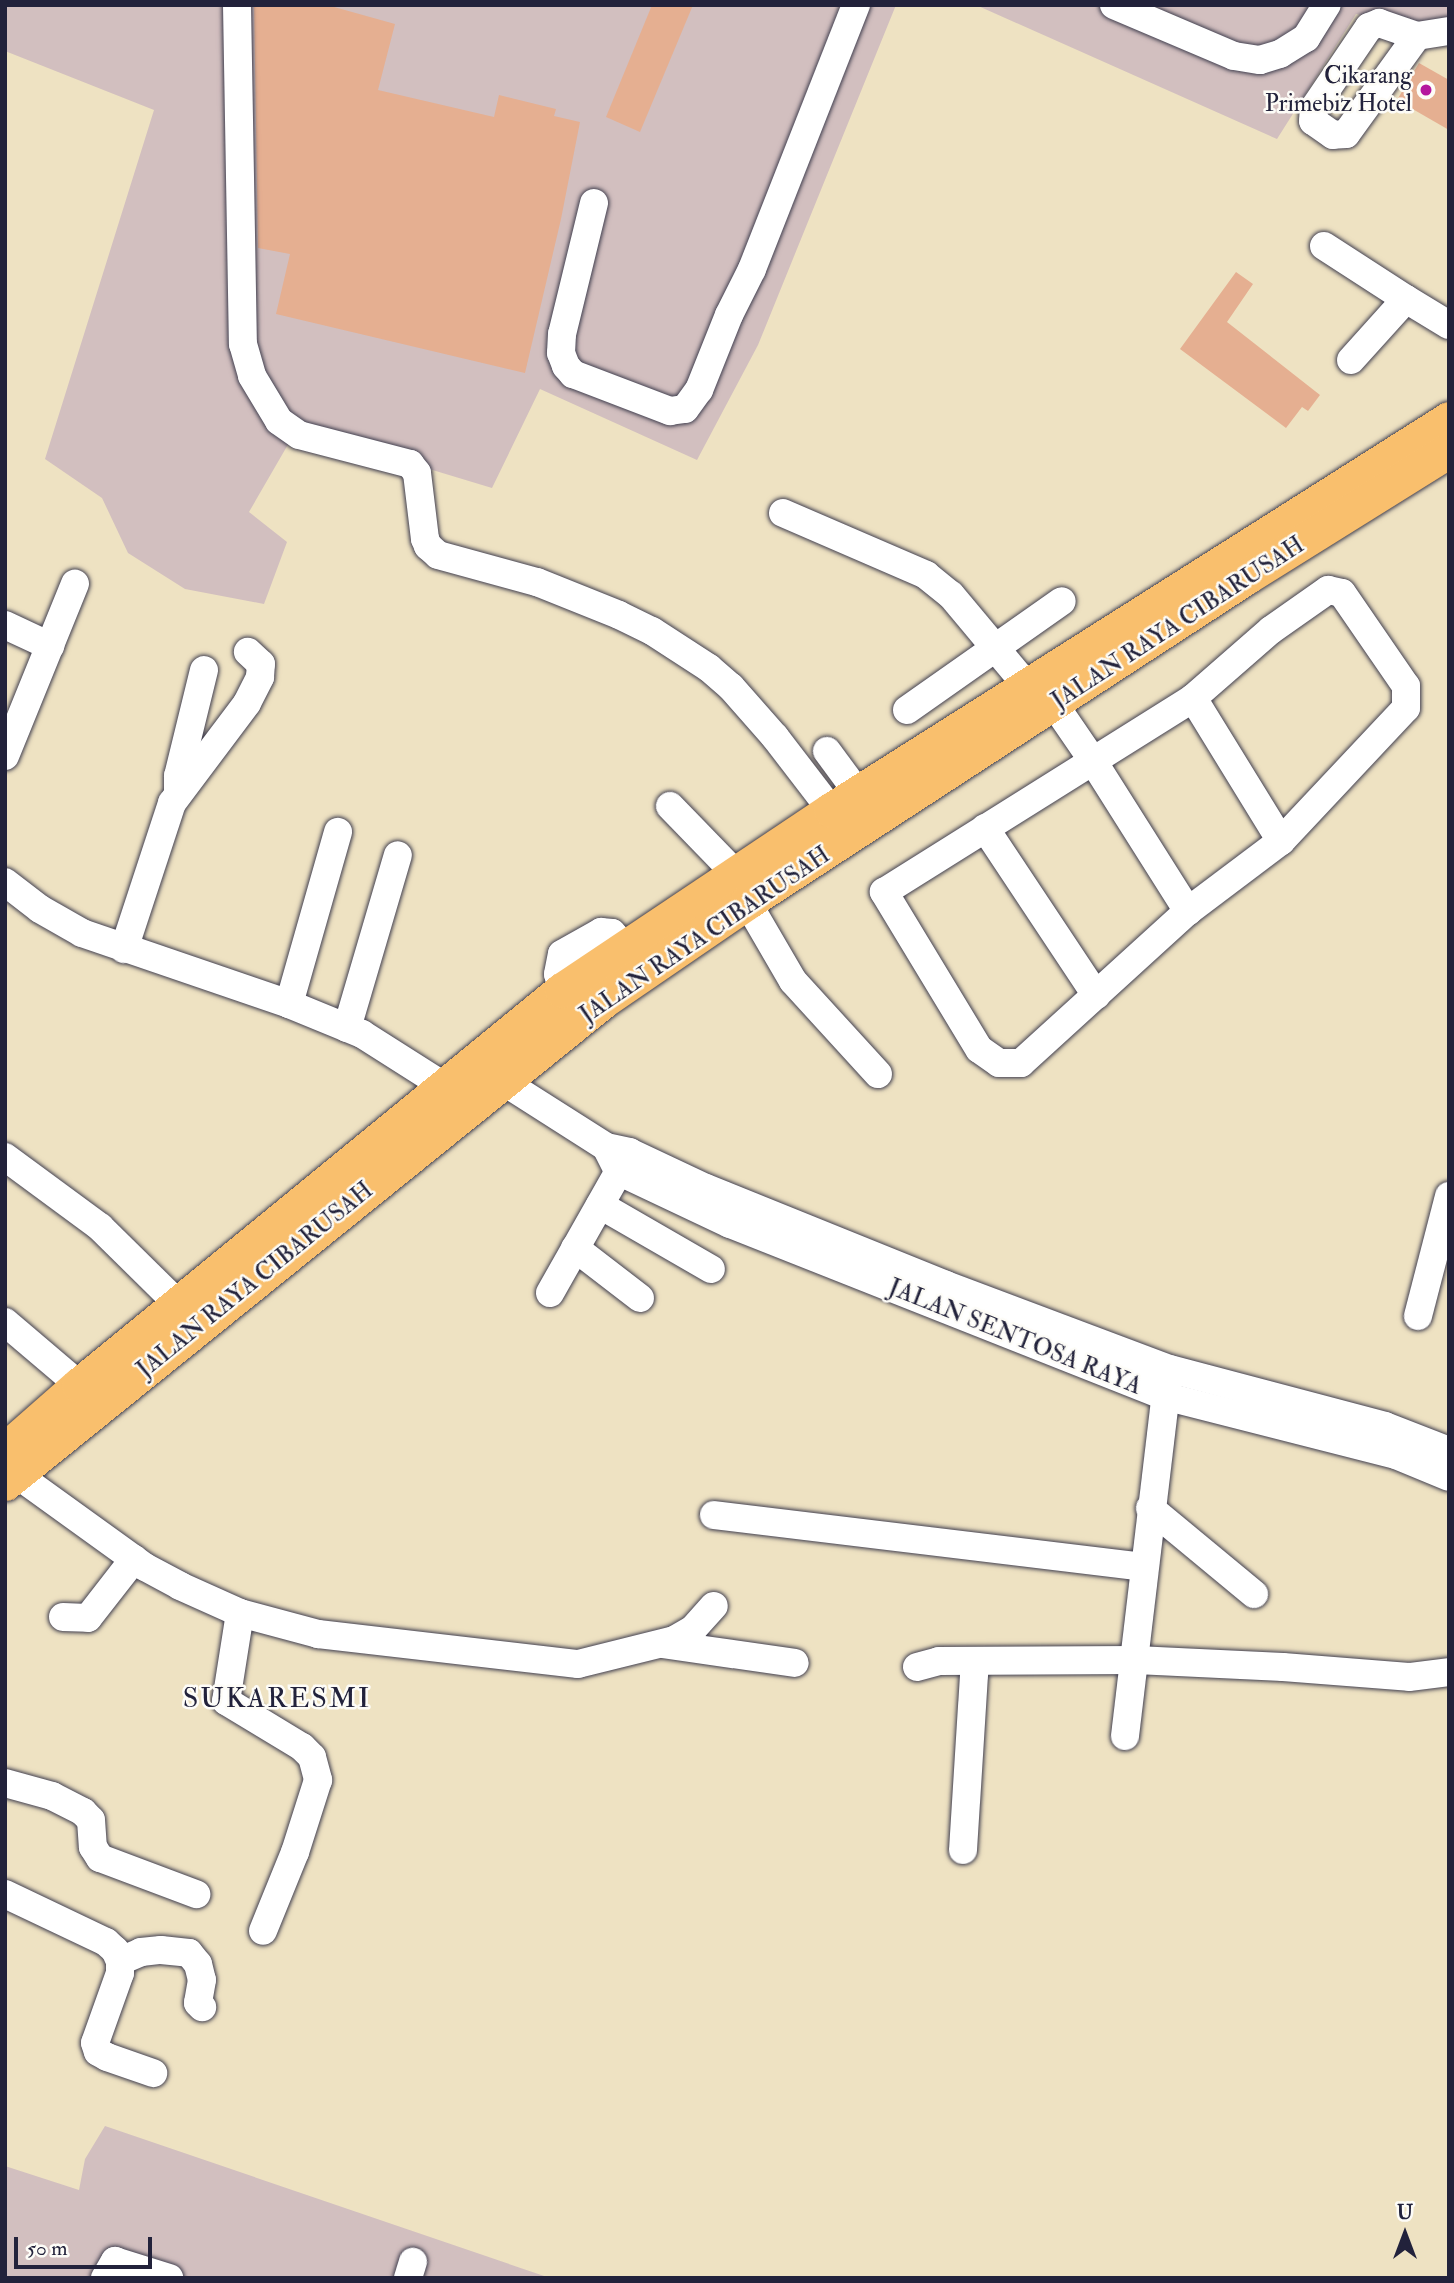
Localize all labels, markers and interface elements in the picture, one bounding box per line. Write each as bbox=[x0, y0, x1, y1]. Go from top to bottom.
place label: Cikarang Primebiz Hotel bbox=[1265, 62, 1412, 118]
marker: Cikarang Primebiz Hotel bbox=[1418, 82, 1434, 98]
street label: JALAN RAYA CIBARUSAH bbox=[1046, 530, 1310, 716]
street label: JALAN RAYA CIBARUSAH bbox=[574, 840, 836, 1030]
street label: JALAN RAYA CIBARUSAH bbox=[131, 1176, 379, 1384]
street label: JALAN SENTOSA RAYA bbox=[884, 1273, 1146, 1401]
district label: SUKARESMI bbox=[184, 1682, 370, 1716]
north arrow bbox=[1370, 2199, 1440, 2269]
text: U bbox=[1397, 2201, 1413, 2225]
scale bar bbox=[18, 2224, 156, 2268]
text: 50 m bbox=[27, 2235, 68, 2262]

